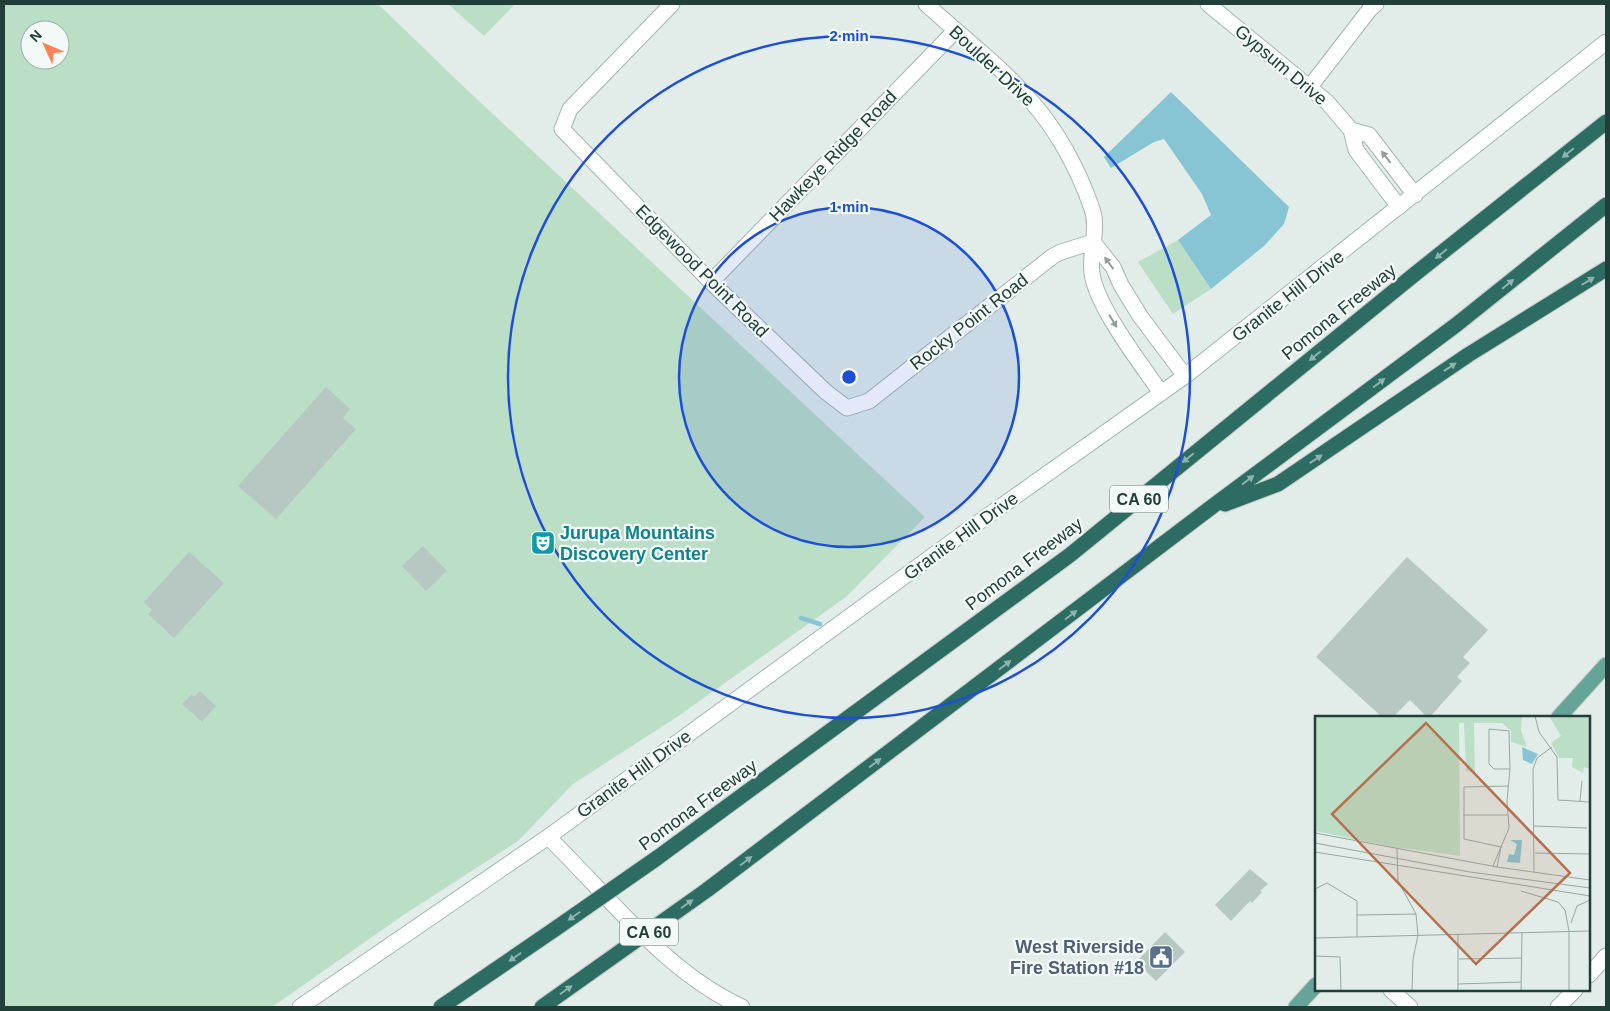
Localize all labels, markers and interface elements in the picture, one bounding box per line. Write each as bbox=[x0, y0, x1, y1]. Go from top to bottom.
north arrow bbox=[20, 20, 70, 70]
street label: Gypsum Drive bbox=[1231, 21, 1331, 109]
street label: Boulder Drive bbox=[945, 22, 1039, 110]
text: N bbox=[26, 27, 45, 45]
text: 2 min bbox=[829, 27, 869, 44]
street label: Hawkeye Ridge Road bbox=[765, 86, 901, 226]
one-way arrow bbox=[1562, 147, 1575, 158]
one-way arrow bbox=[1381, 150, 1391, 164]
text: 1 min bbox=[829, 198, 869, 215]
street label: Edgewood Point Road bbox=[632, 201, 772, 341]
street label: Granite Hill Drive bbox=[1228, 246, 1348, 346]
one-way arrow bbox=[1434, 249, 1448, 259]
one-way arrow bbox=[1104, 256, 1114, 270]
street label: Pomona Freeway bbox=[1278, 260, 1400, 364]
street label: Rocky Point Road bbox=[906, 270, 1032, 374]
one-way arrow bbox=[1581, 276, 1594, 285]
one-way arrow bbox=[1501, 279, 1514, 290]
one-way arrow bbox=[1108, 314, 1118, 327]
one-way arrow bbox=[1308, 351, 1321, 362]
one-way arrow bbox=[1443, 362, 1457, 372]
centre of rings bbox=[840, 368, 858, 386]
one-way arrow bbox=[1372, 378, 1386, 388]
one-way arrow bbox=[1182, 453, 1195, 464]
one-way arrow bbox=[1309, 454, 1323, 464]
one-way arrow bbox=[1241, 475, 1255, 485]
road number: CA 60 bbox=[1110, 486, 1168, 512]
street label: Granite Hill Drive bbox=[900, 488, 1022, 584]
street label: Pomona Freeway bbox=[962, 514, 1086, 614]
place label: Jurupa Mountains Discovery Center bbox=[560, 523, 715, 564]
theatre icon: Jurupa Mountains Discovery Center bbox=[530, 530, 556, 556]
one-way arrow bbox=[1064, 610, 1078, 620]
one-way arrow bbox=[998, 660, 1012, 670]
inset map bbox=[1315, 716, 1590, 991]
street label: Granite Hill Drive bbox=[573, 726, 695, 822]
street label: Pomona Freeway bbox=[635, 755, 761, 855]
one-way arrow bbox=[868, 758, 882, 768]
one-way arrow bbox=[739, 856, 753, 866]
one-way arrow bbox=[680, 899, 694, 909]
one-way arrow bbox=[567, 911, 581, 921]
road number: CA 60 bbox=[620, 919, 678, 946]
place label: West Riverside Fire Station #18 bbox=[1010, 937, 1144, 978]
public building icon: West Riverside Fire Station #18 bbox=[1148, 944, 1174, 970]
one-way arrow bbox=[508, 952, 521, 962]
one-way arrow bbox=[559, 985, 573, 995]

